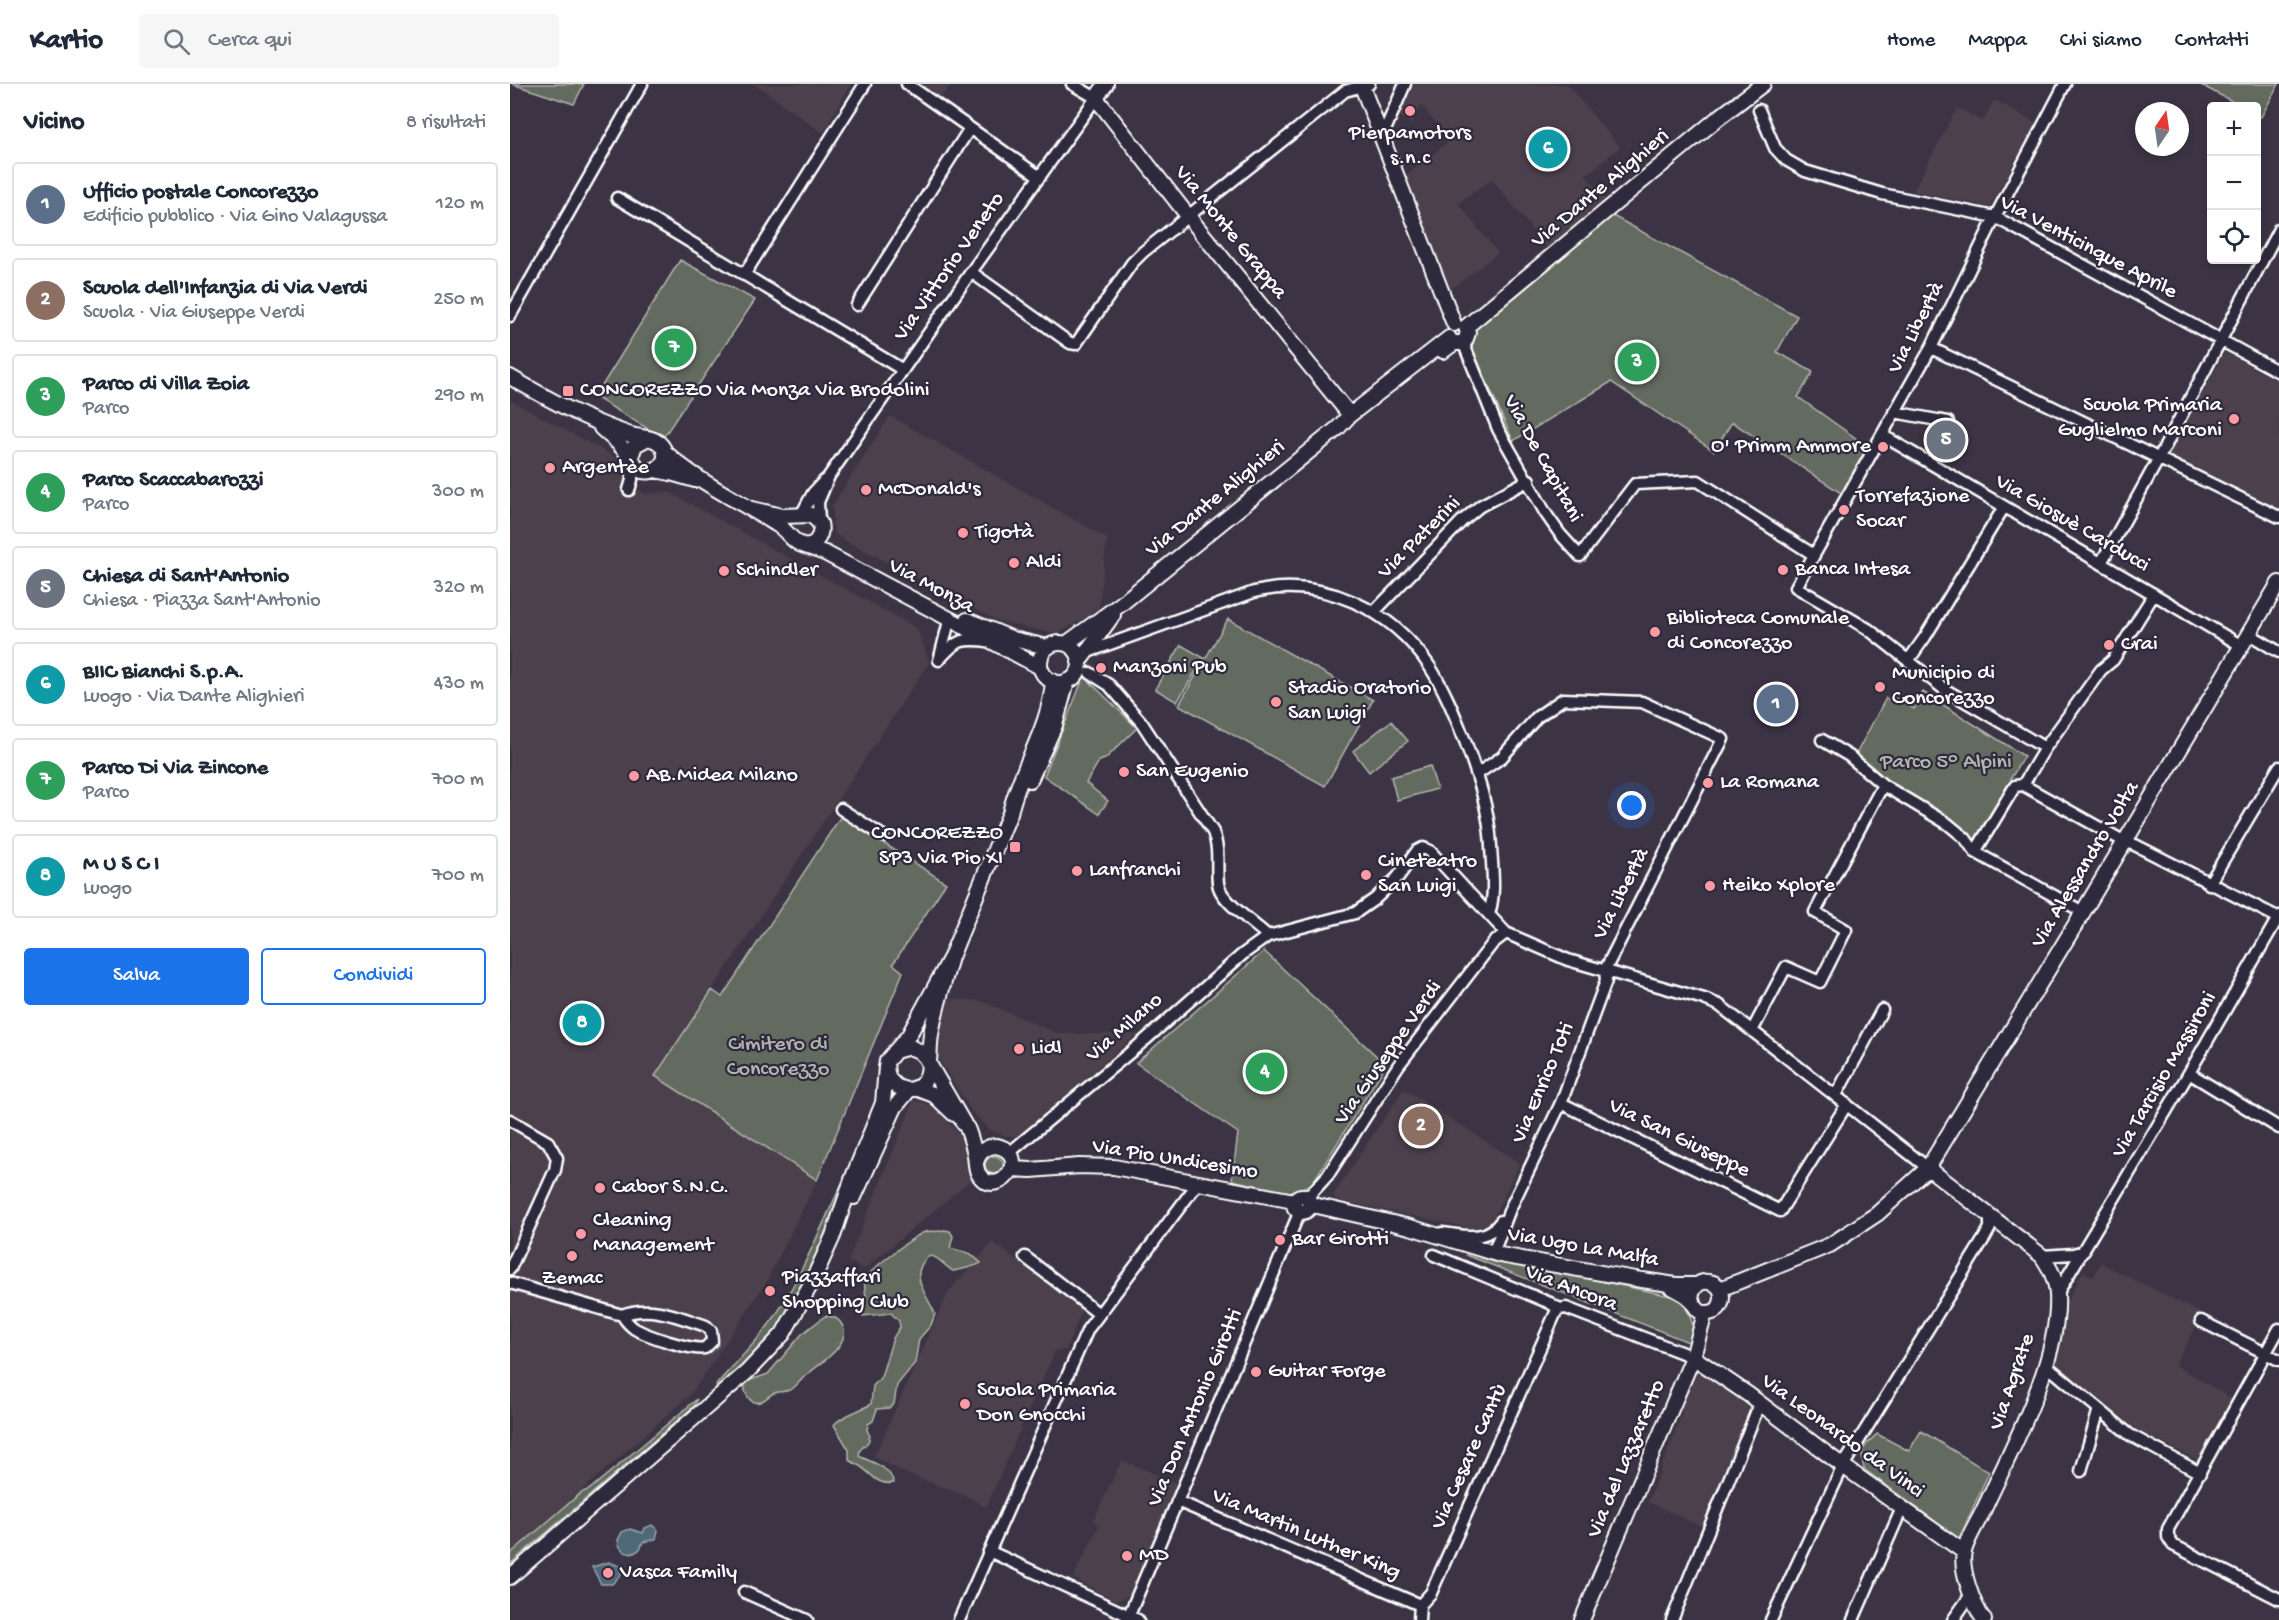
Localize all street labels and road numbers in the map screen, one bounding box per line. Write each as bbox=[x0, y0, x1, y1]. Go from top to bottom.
street label: Via Dante Alighieri bbox=[1526, 124, 1675, 255]
street label: Via Monte Grappa bbox=[1167, 160, 1292, 306]
street label: Via Vittorio Veneto bbox=[888, 188, 1011, 347]
street label: Via Venticinque Aprile bbox=[1994, 190, 2182, 306]
street label: Via Libertà bbox=[1882, 277, 1951, 379]
street label: Via De Capitani bbox=[1496, 390, 1588, 527]
street label: Via Dante Alighieri bbox=[1140, 435, 1291, 564]
street label: Via Giosuè Carducci bbox=[1989, 469, 2154, 579]
street label: Via Paterini bbox=[1372, 491, 1467, 586]
street label: Via Monza bbox=[883, 553, 979, 621]
street label: Via Alessandro Volta bbox=[2026, 776, 2146, 954]
street label: Via Libertà bbox=[1587, 843, 1656, 945]
street label: Via Giuseppe Verdi bbox=[1329, 976, 1448, 1131]
street label: Via Tarcisio Massironi bbox=[2106, 987, 2223, 1164]
street label: Via Milano bbox=[1080, 988, 1169, 1069]
street label: Via Enrico Toti bbox=[1506, 1019, 1581, 1148]
street label: Via San Giuseppe bbox=[1603, 1093, 1754, 1185]
street label: Via Pio Undicesimo bbox=[1089, 1134, 1260, 1186]
street label: Via Ugo La Malfa bbox=[1504, 1222, 1661, 1274]
street label: Via Ancora bbox=[1520, 1259, 1622, 1319]
street label: Via Don Antonio Girotti bbox=[1142, 1305, 1249, 1512]
street label: Via Agrate bbox=[1984, 1330, 2042, 1435]
street label: Via Leonardo da Vinci bbox=[1755, 1369, 1929, 1505]
street label: Via del Lazzaretto bbox=[1582, 1376, 1672, 1543]
street label: Via Cesare Cantù bbox=[1426, 1380, 1514, 1535]
street label: Via Martin Luther King bbox=[1207, 1483, 1404, 1587]

